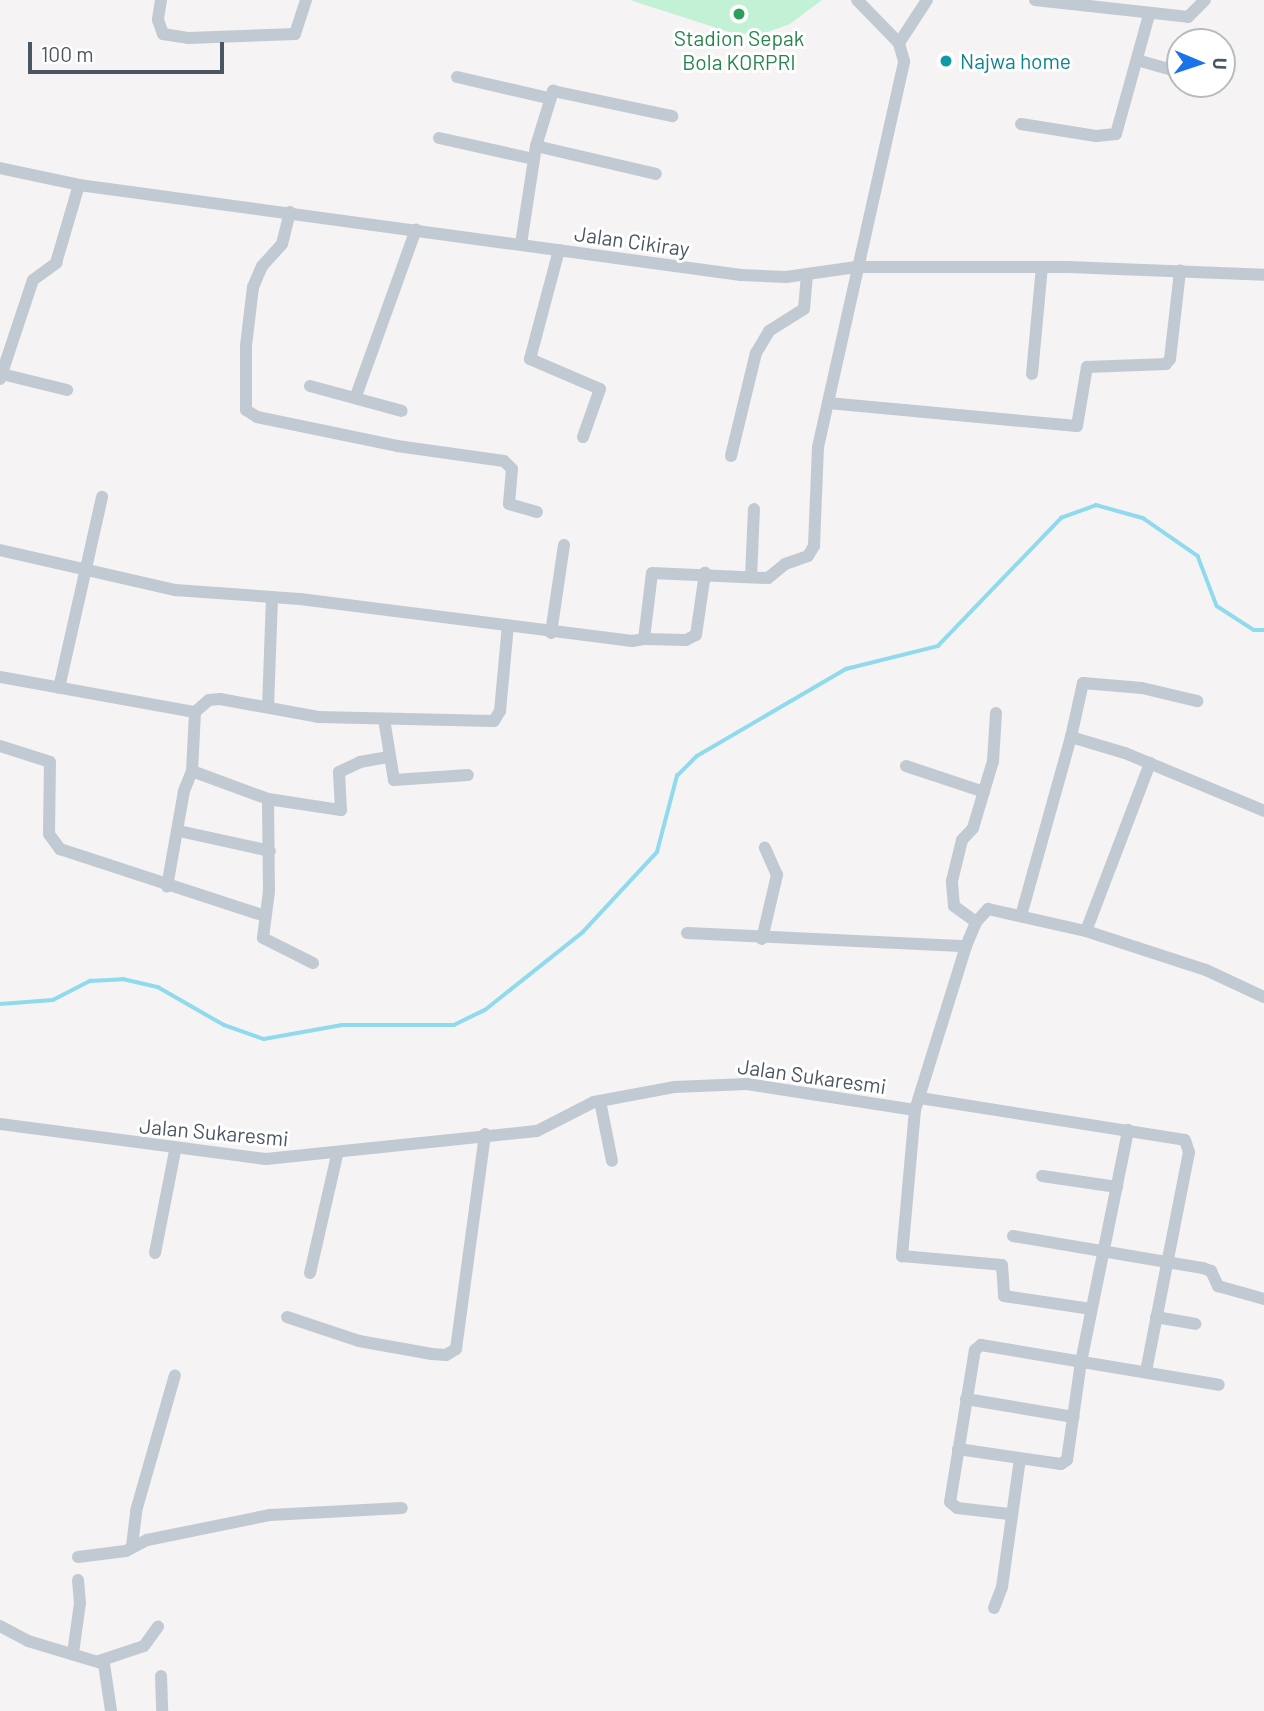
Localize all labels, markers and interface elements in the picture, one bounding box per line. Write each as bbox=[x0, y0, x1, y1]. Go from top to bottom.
marker: Stadion Sepak Bola KORPRI bbox=[731, 6, 747, 22]
place label: Stadion Sepak Bola KORPRI bbox=[674, 25, 804, 75]
scale bar bbox=[32, 28, 228, 72]
north arrow bbox=[1166, 28, 1236, 98]
text: 100 m bbox=[41, 41, 94, 66]
place label: Najwa home bbox=[960, 48, 1071, 74]
marker: Najwa home bbox=[938, 53, 954, 69]
text: U bbox=[1209, 57, 1232, 70]
street label: Jalan Cikiray bbox=[573, 220, 691, 262]
street label: Jalan Sukaresmi bbox=[736, 1053, 888, 1099]
street label: Jalan Sukaresmi bbox=[138, 1113, 290, 1151]

